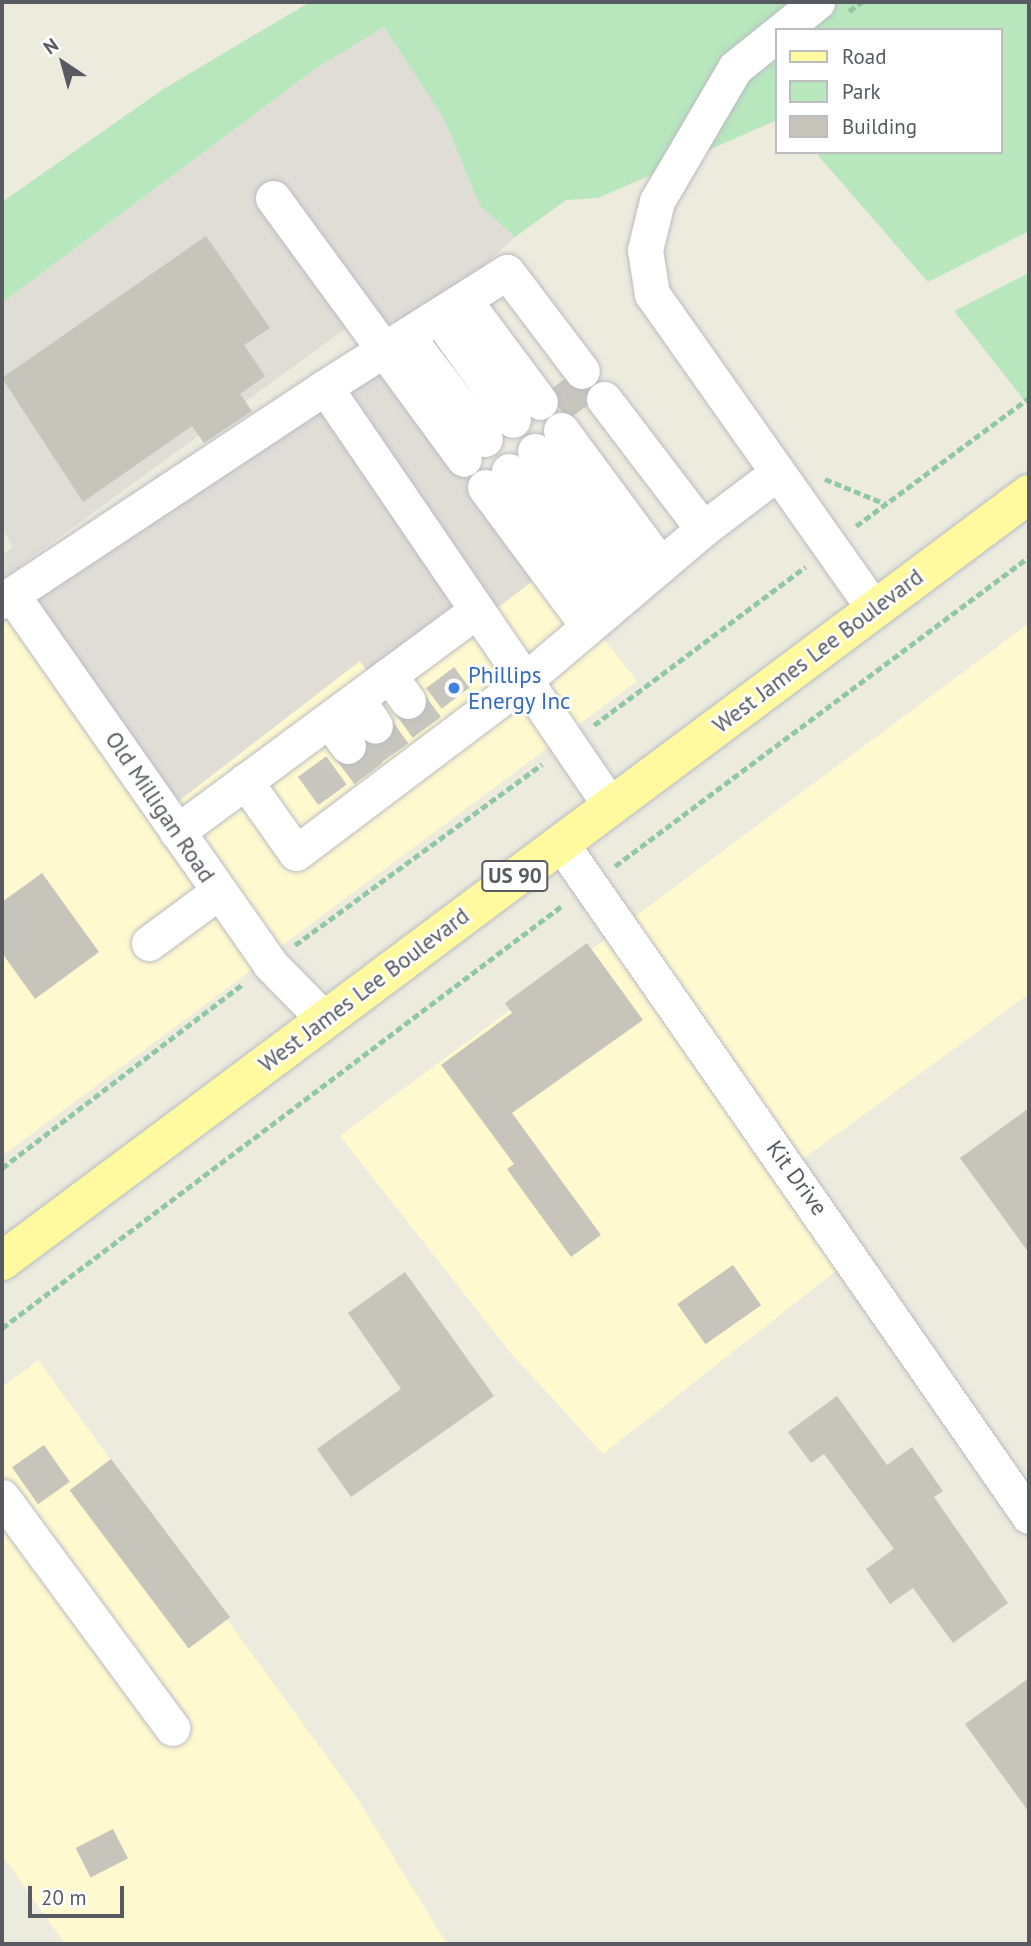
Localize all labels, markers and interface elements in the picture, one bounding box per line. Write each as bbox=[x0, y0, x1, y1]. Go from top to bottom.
north arrow bbox=[28, 28, 98, 98]
legend bbox=[776, 28, 1003, 154]
text: N bbox=[39, 33, 63, 59]
text: Road bbox=[842, 43, 886, 70]
text: Park bbox=[842, 78, 881, 105]
text: Building bbox=[842, 113, 917, 140]
street label: West James Lee Boulevard bbox=[707, 563, 929, 739]
place label: Phillips Energy Inc bbox=[468, 661, 571, 715]
marker: Phillips Energy Inc bbox=[446, 680, 462, 696]
street label: Old Milligan Road bbox=[99, 726, 221, 888]
road number: US 90 bbox=[480, 858, 550, 894]
street label: West James Lee Boulevard bbox=[253, 902, 475, 1078]
street label: Kit Drive bbox=[761, 1135, 833, 1221]
scale bar bbox=[32, 1872, 128, 1916]
text: 20 m bbox=[41, 1884, 87, 1911]

